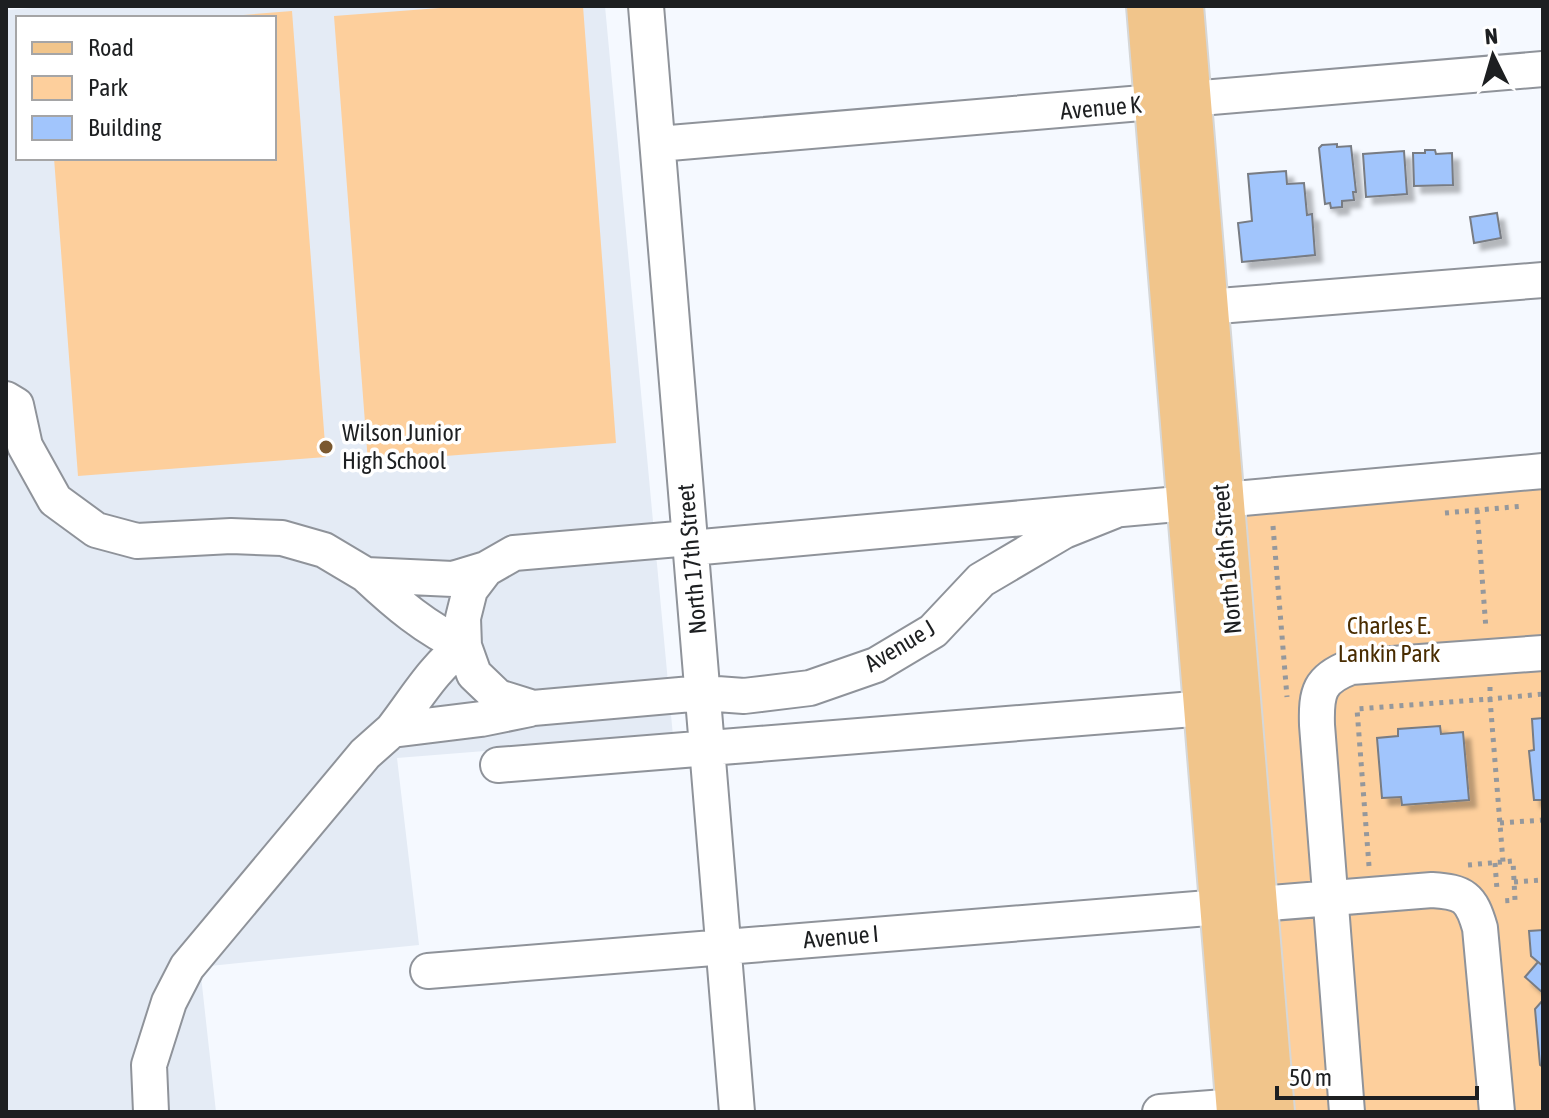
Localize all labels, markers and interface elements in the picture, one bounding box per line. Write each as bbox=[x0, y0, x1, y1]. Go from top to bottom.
legend bbox=[16, 16, 276, 160]
north arrow bbox=[1453, 16, 1533, 96]
text: N bbox=[1484, 23, 1499, 50]
text: Road bbox=[88, 34, 134, 61]
text: Park bbox=[88, 74, 129, 101]
street label: Avenue K bbox=[1059, 90, 1143, 125]
text: Building bbox=[88, 114, 162, 141]
place label: Wilson Junior High School bbox=[342, 419, 462, 474]
marker: Wilson Junior High School bbox=[317, 438, 335, 456]
street label: North 17th Street bbox=[671, 482, 712, 636]
street label: North 16th Street bbox=[1206, 482, 1247, 636]
park label: Charles E. Lankin Park bbox=[1338, 612, 1441, 667]
street label: Avenue J bbox=[860, 614, 940, 677]
street label: Avenue I bbox=[802, 920, 880, 953]
scale bar bbox=[1277, 1050, 1477, 1100]
text: 50 m bbox=[1289, 1064, 1332, 1091]

